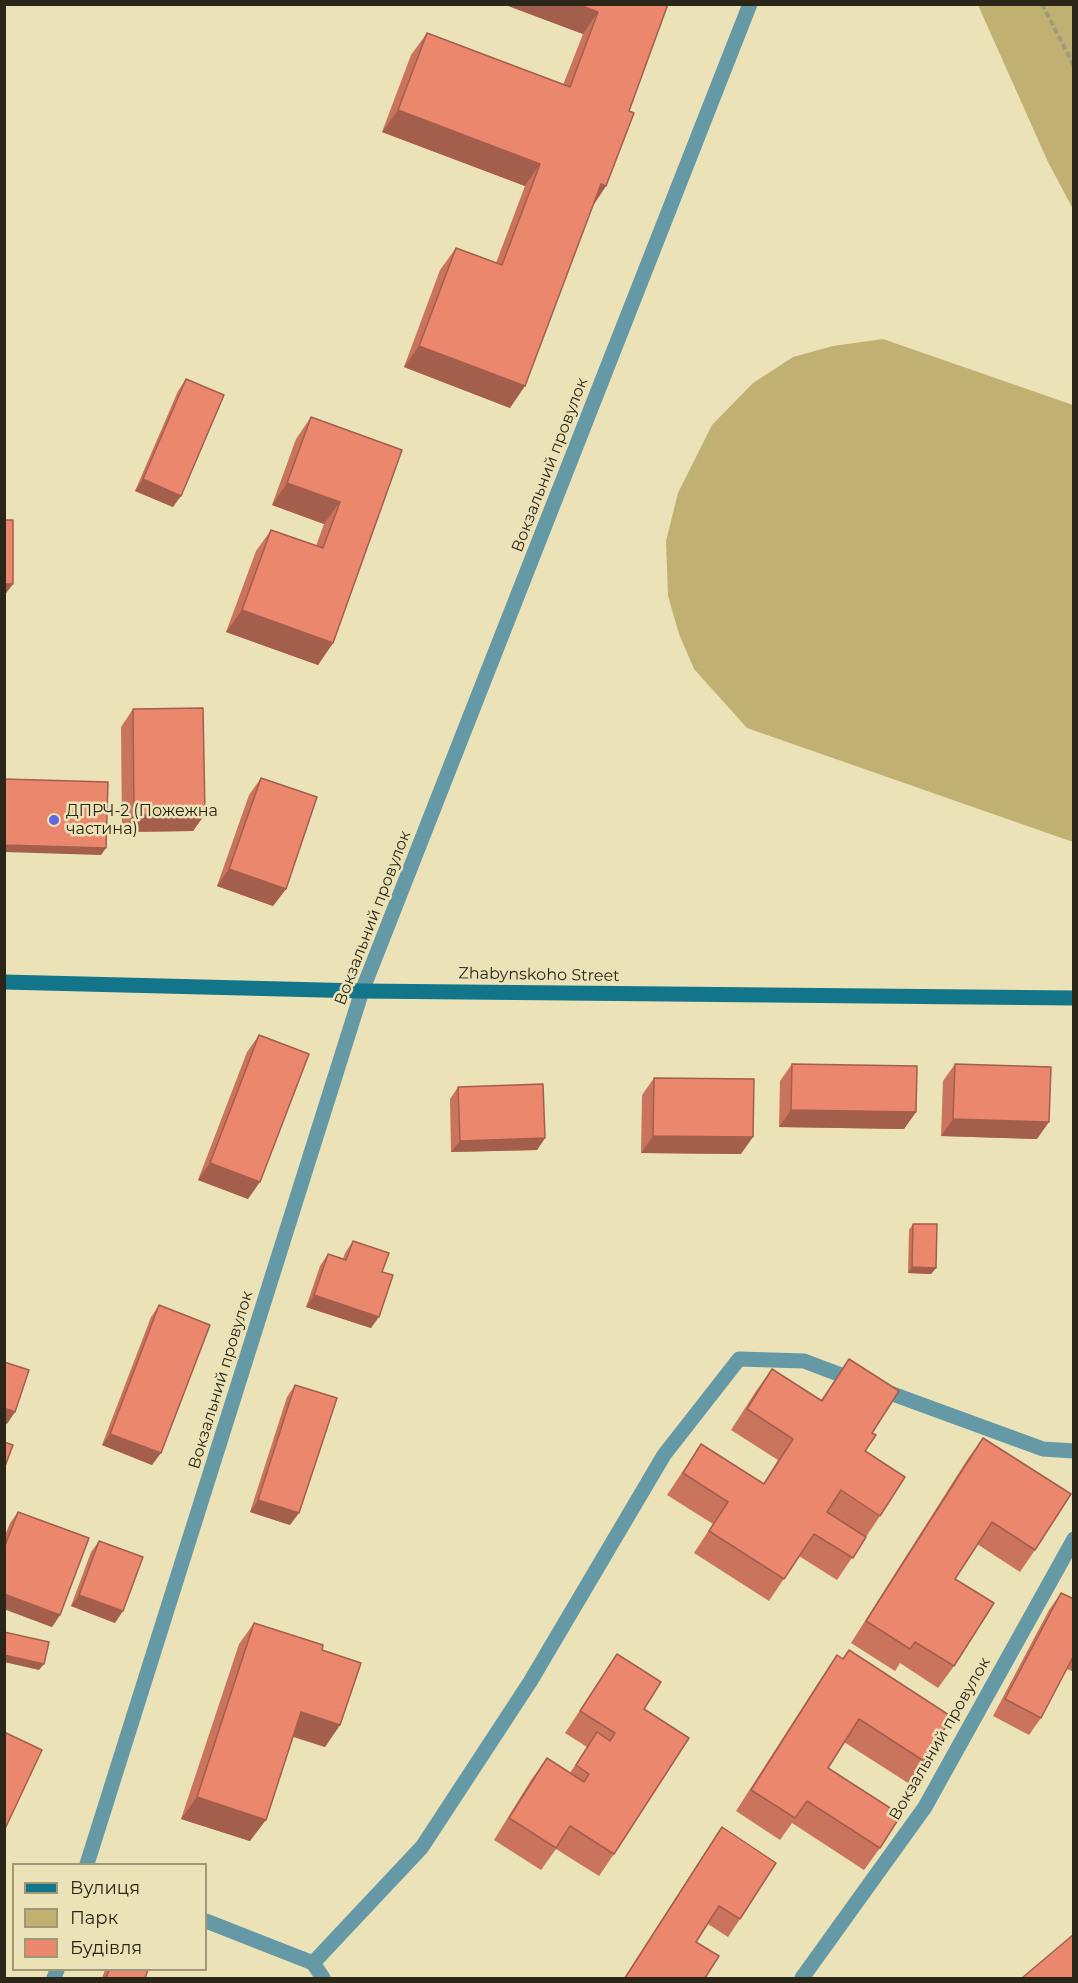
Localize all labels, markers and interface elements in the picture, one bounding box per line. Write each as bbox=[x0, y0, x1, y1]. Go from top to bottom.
street label: Вокзальний провулок bbox=[508, 375, 592, 555]
place label: ДПРЧ-2 (Пожежна частина) bbox=[66, 801, 218, 839]
marker: ДПРЧ-2 (Пожежна частина) bbox=[47, 813, 61, 827]
street label: Вокзальний провулок bbox=[331, 828, 415, 1008]
street label: Zhabynskoho Street bbox=[458, 964, 620, 986]
street label: Вокзальний провулок bbox=[185, 1289, 257, 1471]
street label: Вокзальний провулок bbox=[885, 1654, 995, 1824]
legend bbox=[12, 1863, 207, 1971]
text: Вулиця bbox=[70, 1877, 140, 1899]
text: Парк bbox=[70, 1907, 118, 1929]
text: Будівля bbox=[70, 1937, 142, 1959]

